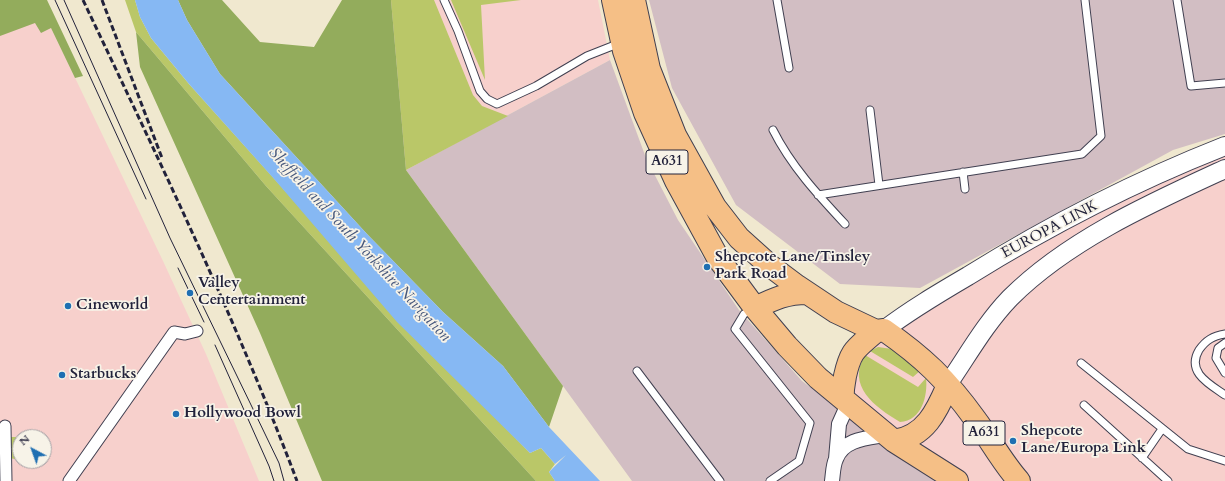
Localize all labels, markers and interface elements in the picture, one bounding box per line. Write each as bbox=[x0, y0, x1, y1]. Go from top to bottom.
water label: Sheffield and South Yorkshire Navigation bbox=[264, 144, 454, 346]
road number: A631 bbox=[646, 150, 688, 174]
street label: EUROPA LINK bbox=[999, 197, 1101, 263]
place label: Shepcote Lane/Tinsley Park Road bbox=[715, 249, 870, 284]
marker: Shepcote Lane/Tinsley Park Road bbox=[702, 262, 712, 272]
place label: Valley Centertainment bbox=[198, 275, 305, 310]
marker: Valley Centertainment bbox=[185, 288, 195, 298]
place label: Cineworld bbox=[76, 297, 148, 315]
marker: Cineworld bbox=[63, 301, 73, 311]
place label: Starbucks bbox=[70, 366, 136, 384]
marker: Starbucks bbox=[57, 370, 67, 380]
place label: Hollywood Bowl bbox=[184, 405, 301, 423]
marker: Hollywood Bowl bbox=[171, 409, 181, 419]
road number: A631 bbox=[963, 421, 1005, 445]
place label: Shepcote Lane/Europa Link bbox=[1021, 423, 1146, 458]
north arrow bbox=[12, 429, 52, 469]
text: N bbox=[16, 432, 33, 449]
marker: Shepcote Lane/Europa Link bbox=[1008, 436, 1018, 446]

